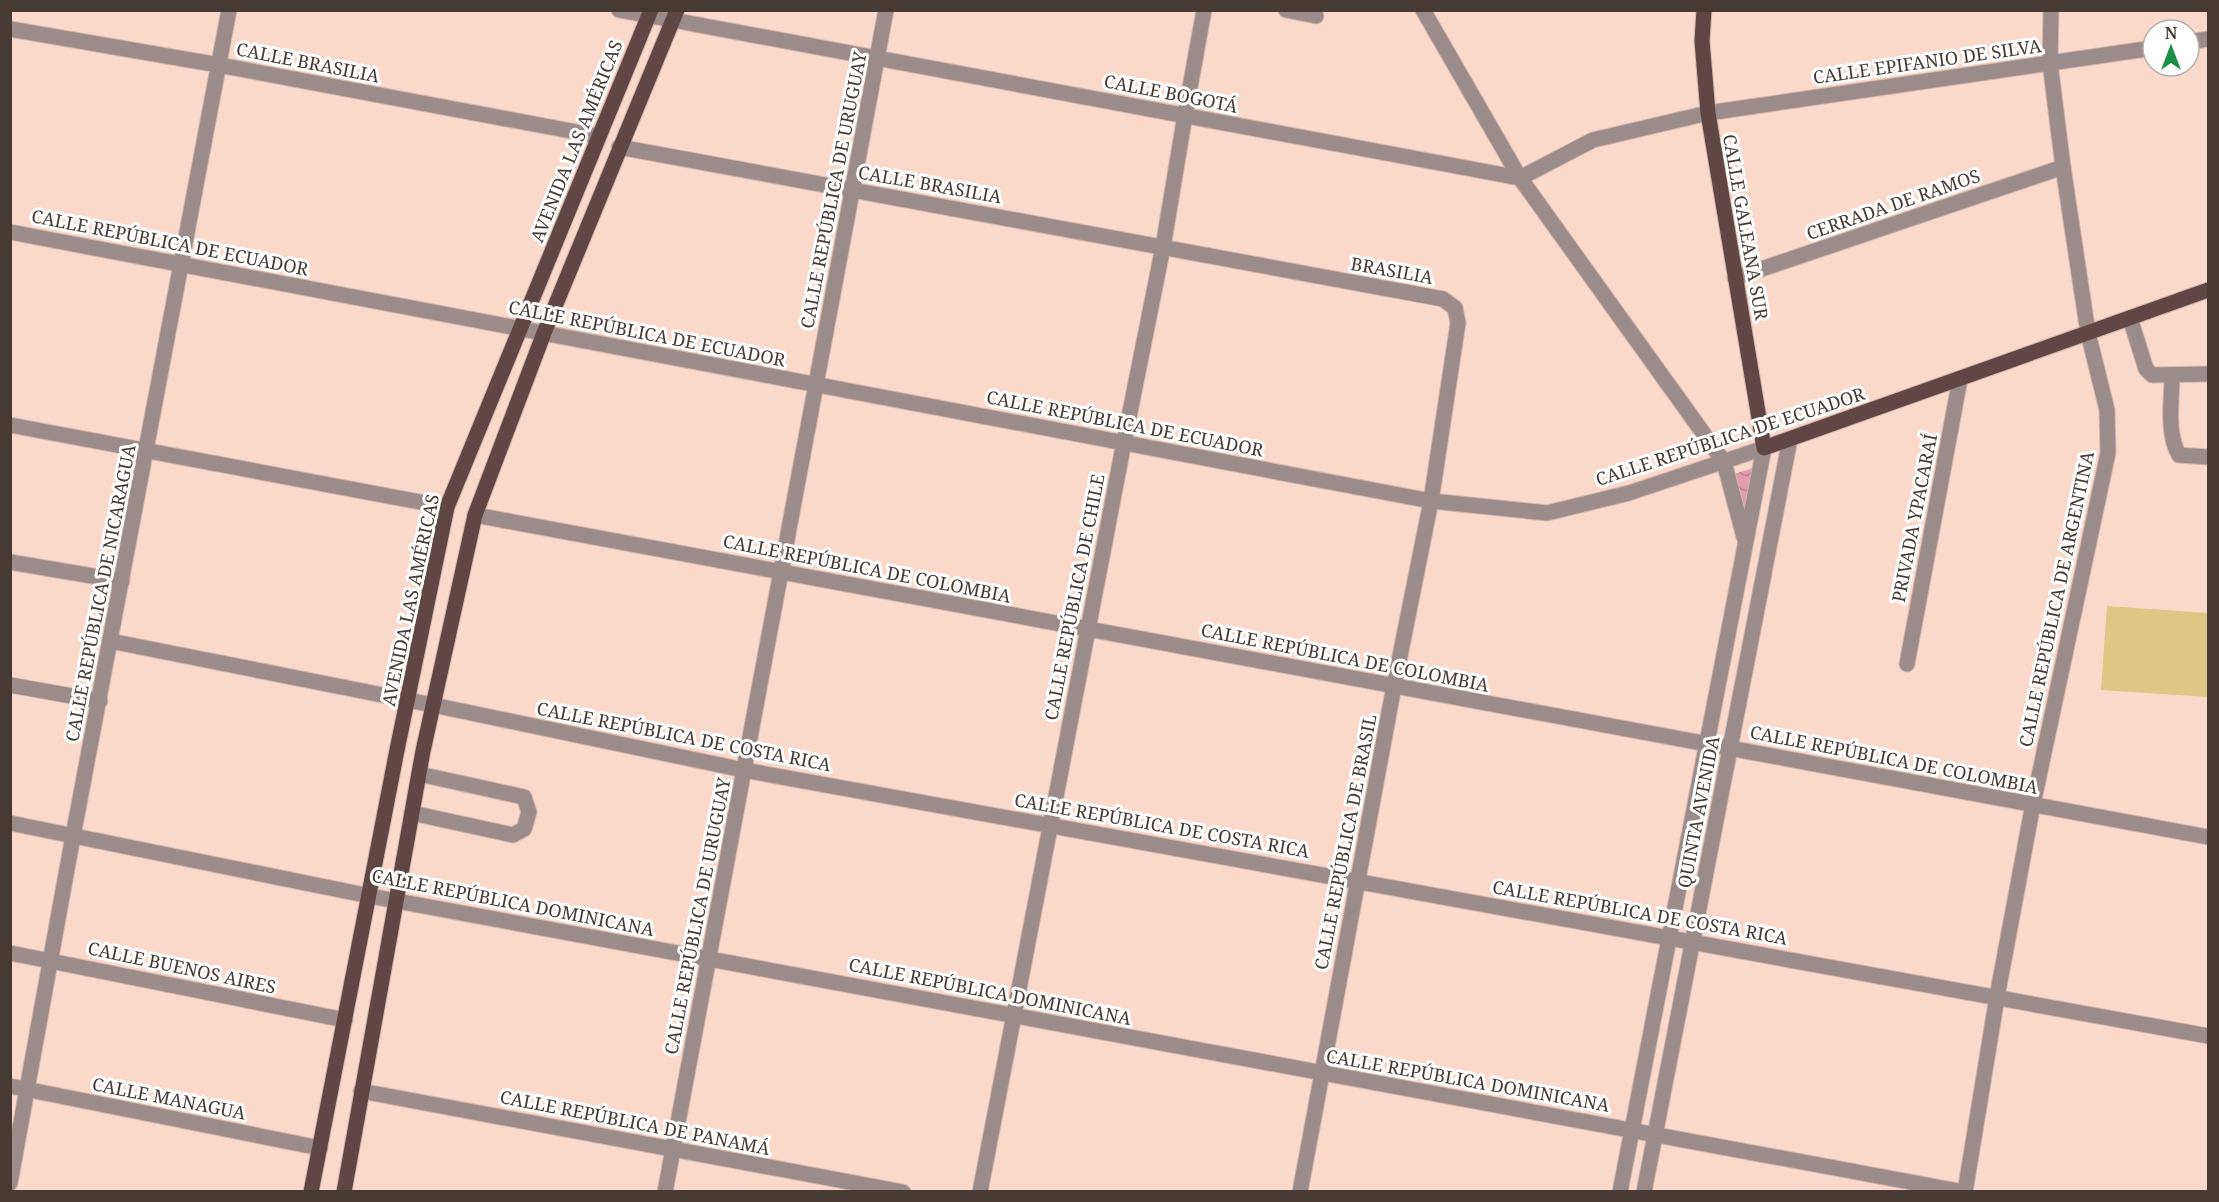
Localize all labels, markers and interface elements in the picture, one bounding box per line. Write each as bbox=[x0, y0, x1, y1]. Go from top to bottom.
north arrow bbox=[2141, 18, 2201, 78]
text: N bbox=[2165, 22, 2178, 44]
street label: CALLE EPIFANIO DE SILVA bbox=[1811, 33, 2043, 89]
street label: CALLE BRASILIA bbox=[234, 36, 382, 88]
street label: AVENIDA LAS AMÉRICAS bbox=[524, 36, 628, 246]
street label: CALLE REPÚBLICA DE URUGUAY bbox=[794, 49, 872, 330]
street label: CALLE BOGOTÁ bbox=[1102, 68, 1240, 118]
street label: CALLE GALEANA SUR bbox=[1718, 132, 1774, 322]
street label: CALLE BRASILIA bbox=[856, 160, 1004, 208]
street label: CERRADA DE RAMOS bbox=[1803, 163, 1983, 245]
street label: CALLE REPÚBLICA DE ECUADOR bbox=[29, 203, 311, 281]
street label: BRASILIA bbox=[1349, 251, 1435, 289]
street label: CALLE REPÚBLICA DE ECUADOR bbox=[506, 294, 788, 372]
street label: CALLE REPÚBLICA DE ECUADOR bbox=[1592, 381, 1868, 491]
street label: CALLE REPÚBLICA DE ECUADOR bbox=[984, 384, 1266, 462]
street label: PRIVADA YPACARAÍ bbox=[1886, 432, 1942, 604]
street label: CALLE REPÚBLICA DE NICARAGUA bbox=[59, 442, 141, 744]
street label: CALLE REPÚBLICA DE ARGENTINA bbox=[2013, 449, 2099, 749]
street label: CALLE REPÚBLICA DE CHILE bbox=[1038, 472, 1110, 722]
street label: AVENIDA LAS AMÉRICAS bbox=[376, 492, 444, 708]
street label: CALLE REPÚBLICA DE COLOMBIA bbox=[721, 528, 1013, 608]
street label: CALLE REPÚBLICA DE COLOMBIA bbox=[1199, 617, 1491, 697]
street label: CALLE REPÚBLICA DE COSTA RICA bbox=[535, 696, 833, 776]
street label: CALLE REPÚBLICA DE BRASIL bbox=[1308, 712, 1382, 972]
street label: CALLE REPÚBLICA DE COLOMBIA bbox=[1748, 719, 2040, 799]
street label: QUINTA AVENIDA bbox=[1671, 734, 1725, 890]
street label: CALLE REPÚBLICA DE URUGUAY bbox=[658, 775, 736, 1056]
street label: CALLE REPÚBLICA DE COSTA RICA bbox=[1013, 787, 1312, 863]
street label: CALLE REPÚBLICA DOMINICANA bbox=[370, 863, 657, 941]
street label: CALLE REPÚBLICA DE COSTA RICA bbox=[1491, 874, 1790, 950]
street label: CALLE BUENOS AIRES bbox=[86, 935, 278, 999]
street label: CALLE REPÚBLICA DOMINICANA bbox=[847, 952, 1134, 1030]
street label: CALLE REPÚBLICA DOMINICANA bbox=[1324, 1043, 1612, 1117]
street label: CALLE MANAGUA bbox=[90, 1071, 248, 1125]
street label: CALLE REPÚBLICA DE PANAMÁ bbox=[498, 1084, 772, 1160]

